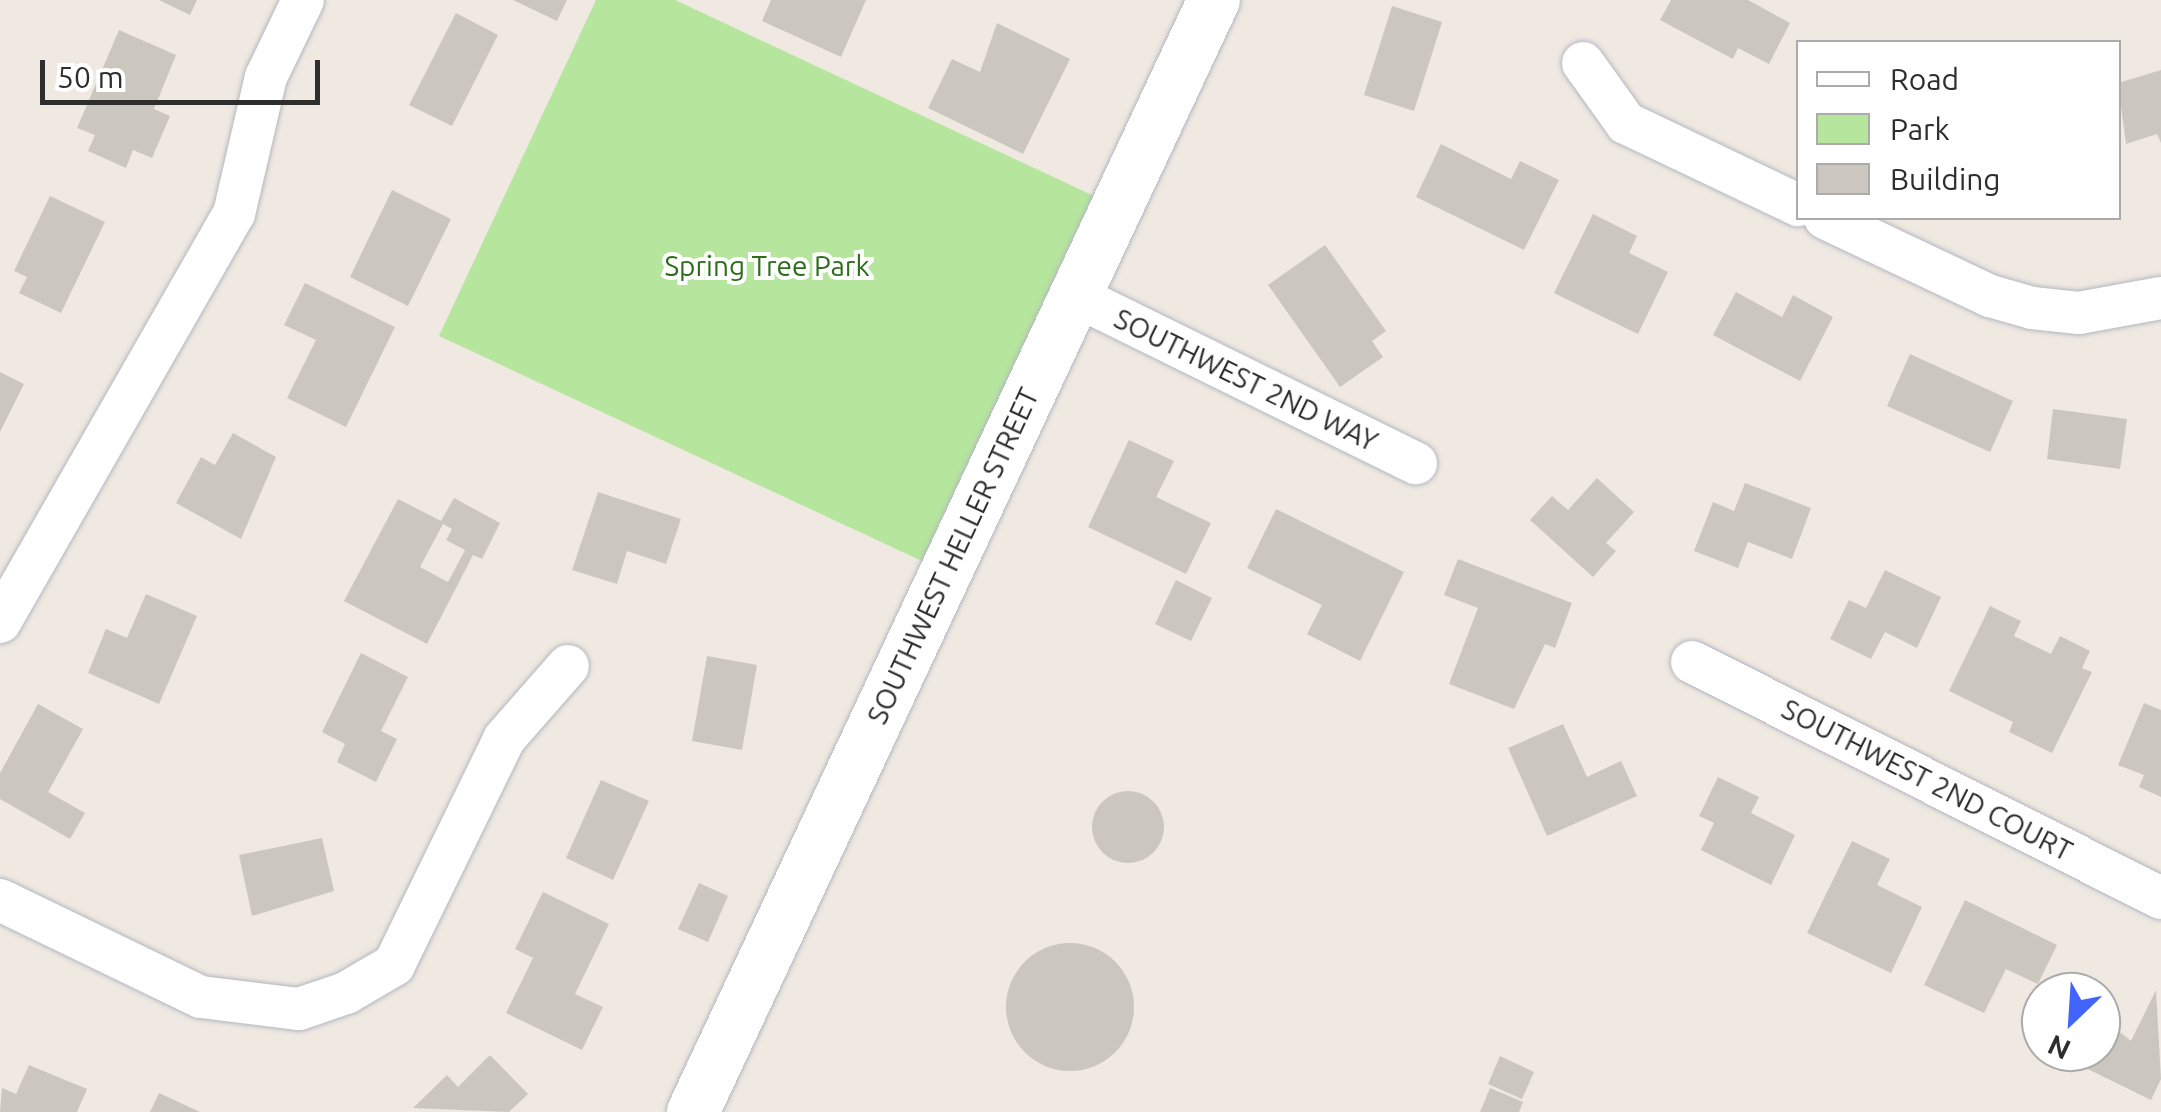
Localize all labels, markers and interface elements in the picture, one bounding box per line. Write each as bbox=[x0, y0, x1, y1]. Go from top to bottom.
scale bar bbox=[45, 40, 325, 102]
legend bbox=[1796, 40, 2121, 220]
text: 50 m bbox=[57, 60, 124, 94]
text: Road bbox=[1890, 62, 1959, 96]
text: Park bbox=[1890, 112, 1950, 146]
text: Building bbox=[1890, 162, 2001, 196]
park label: Spring Tree Park bbox=[664, 249, 870, 283]
street label: SOUTHWEST 2ND WAY bbox=[1109, 302, 1383, 458]
street label: SOUTHWEST HELLER STREET bbox=[860, 383, 1046, 729]
street label: SOUTHWEST 2ND COURT bbox=[1776, 692, 2078, 868]
north arrow bbox=[2021, 972, 2121, 1072]
text: N bbox=[2043, 1029, 2075, 1066]

